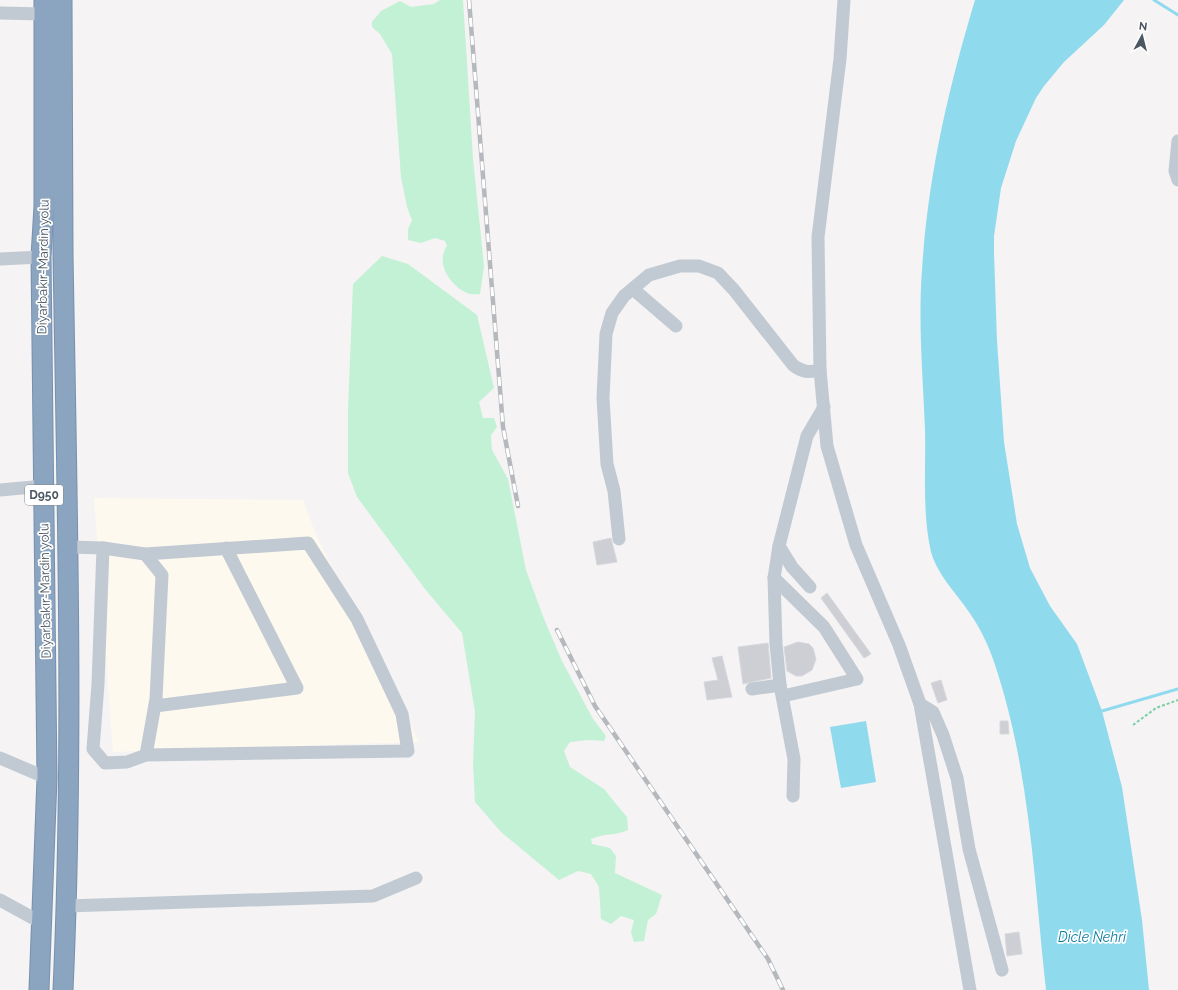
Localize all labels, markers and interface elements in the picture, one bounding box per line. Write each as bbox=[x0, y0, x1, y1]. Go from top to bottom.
north arrow bbox=[1122, 16, 1162, 56]
text: N bbox=[1138, 20, 1148, 34]
street label: Diyarbakır-Mardin yolu bbox=[34, 199, 52, 335]
road number: D950 bbox=[25, 485, 63, 505]
street label: Diyarbakır-Mardin yolu bbox=[36, 523, 54, 659]
water label: Dicle Nehri bbox=[1058, 929, 1127, 945]

